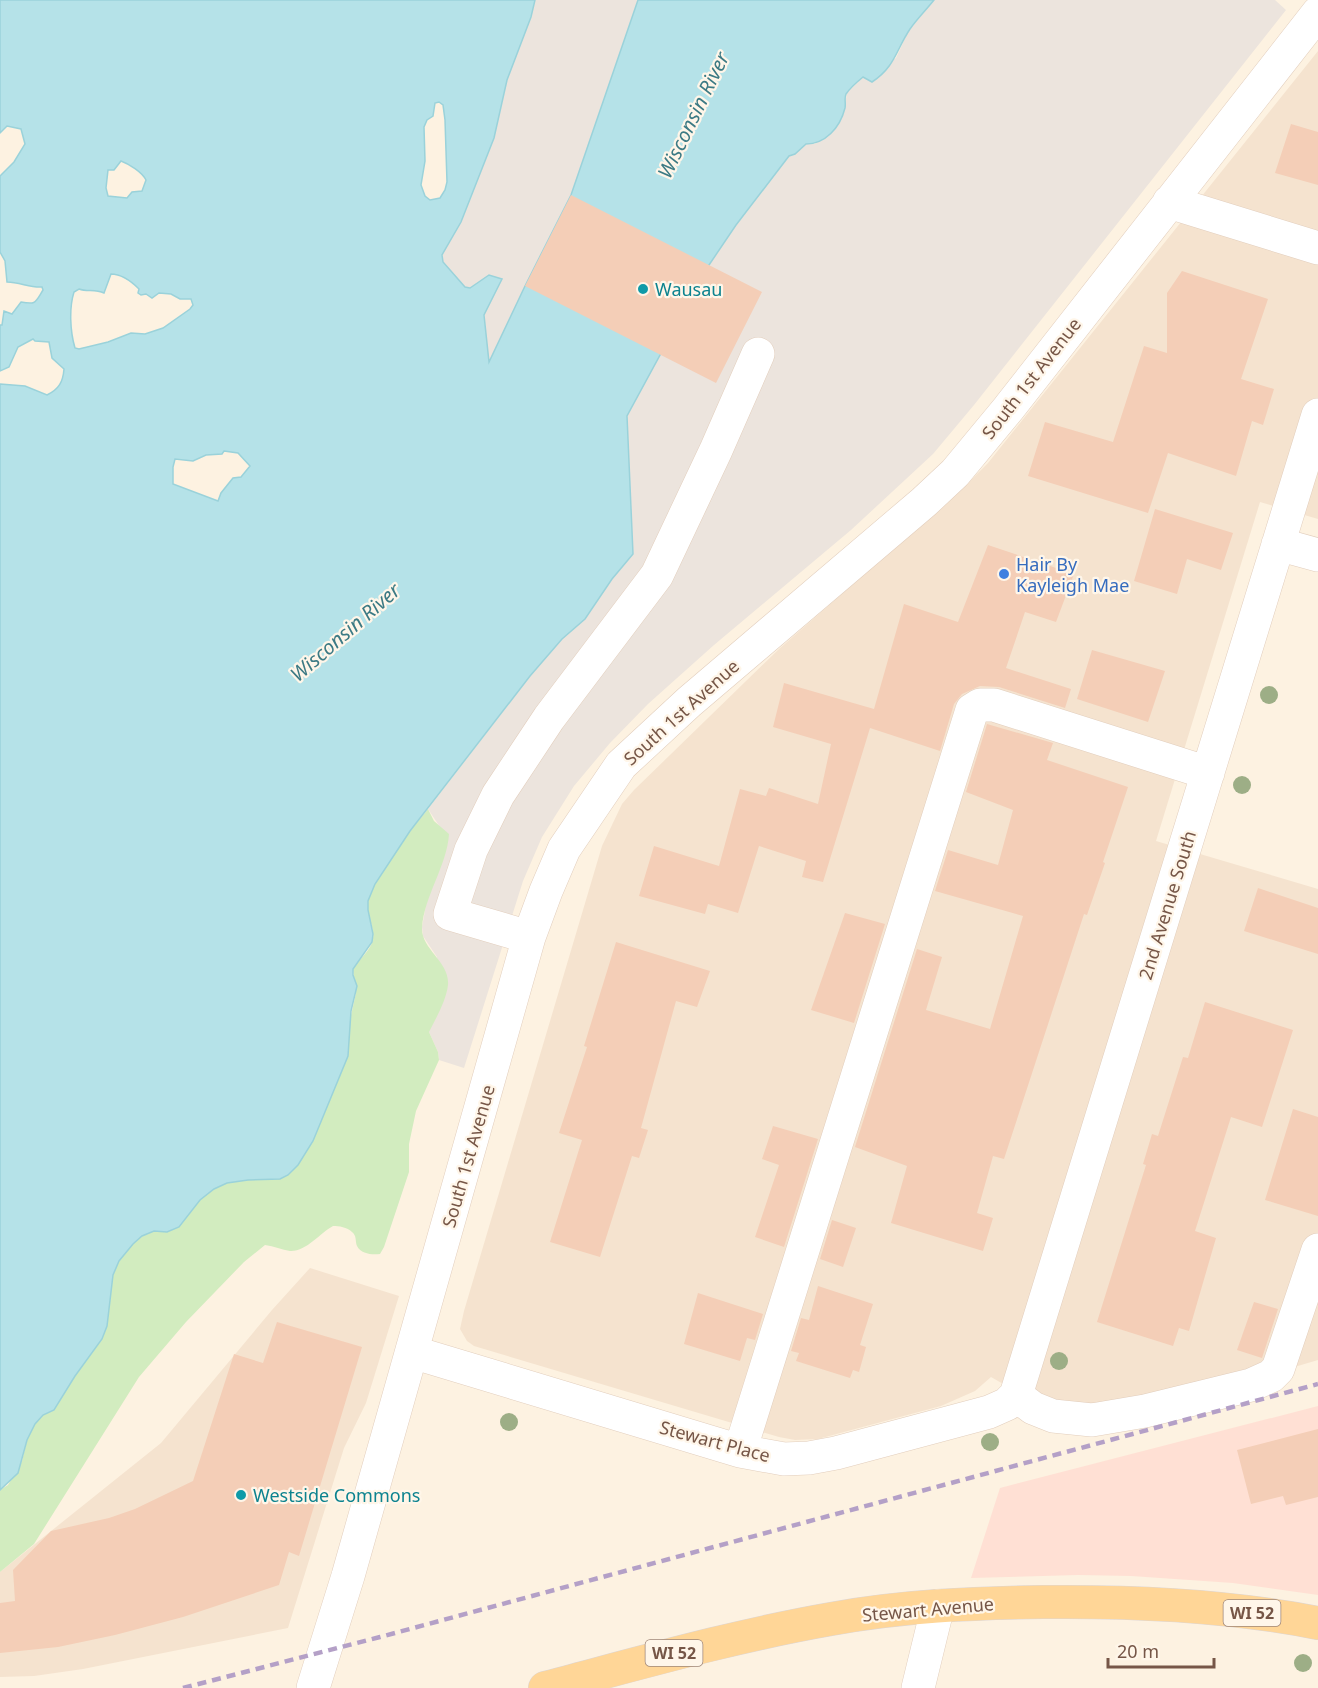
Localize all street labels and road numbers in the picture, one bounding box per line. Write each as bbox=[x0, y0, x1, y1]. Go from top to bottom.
street label: South 1st Avenue bbox=[976, 312, 1086, 444]
street label: South 1st Avenue bbox=[618, 654, 744, 770]
street label: 2nd Avenue South bbox=[1133, 828, 1201, 982]
street label: South 1st Avenue bbox=[436, 1082, 500, 1230]
street label: Stewart Place bbox=[657, 1415, 773, 1467]
street label: Stewart Avenue bbox=[861, 1591, 995, 1627]
road number: WI 52 bbox=[1224, 1600, 1280, 1626]
road number: WI 52 bbox=[646, 1640, 702, 1666]

